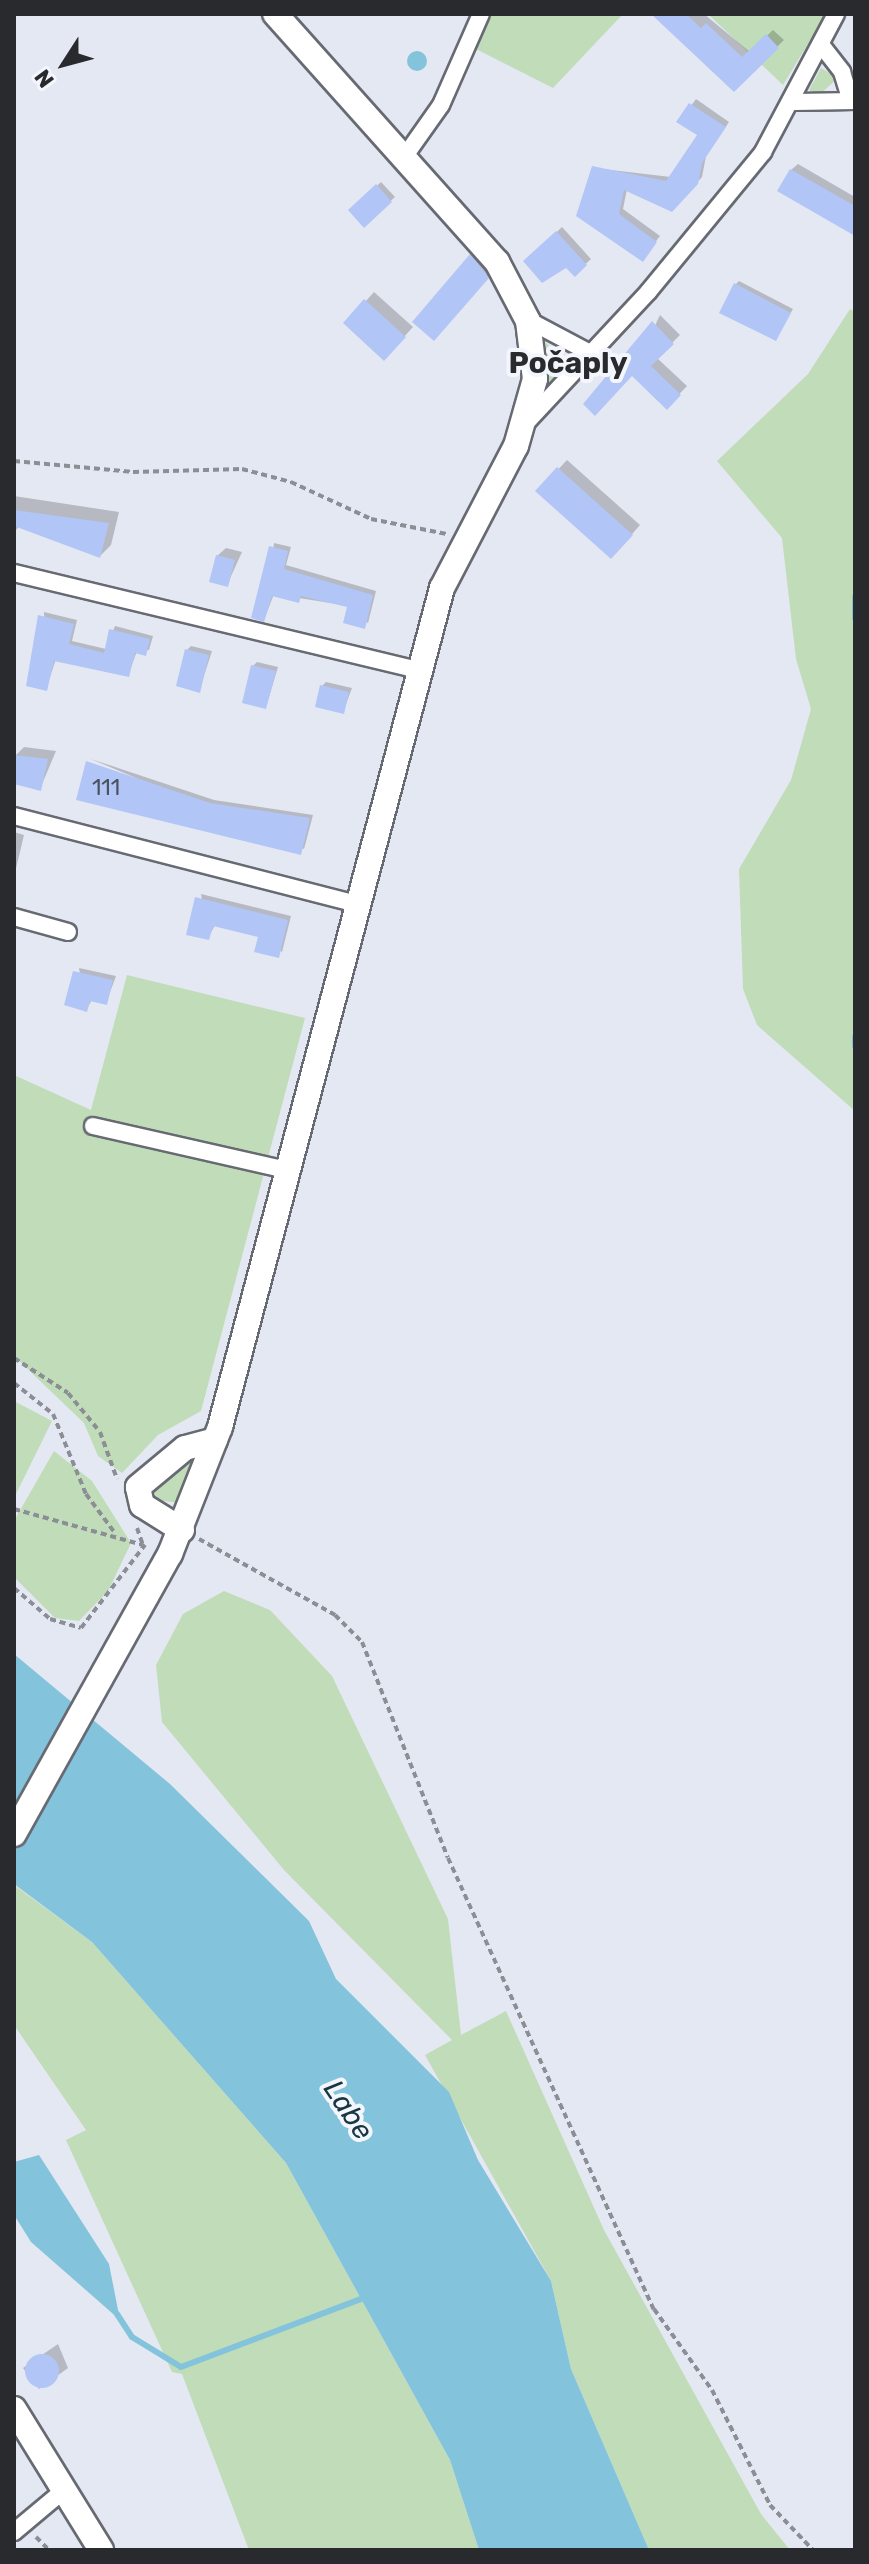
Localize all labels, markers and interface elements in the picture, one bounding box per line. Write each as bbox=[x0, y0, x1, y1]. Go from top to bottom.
north arrow bbox=[24, 24, 104, 104]
text: N bbox=[29, 64, 60, 93]
district label: Počaply bbox=[508, 345, 628, 381]
house number: 111 bbox=[92, 775, 120, 801]
water label: Labe bbox=[316, 2074, 380, 2146]

